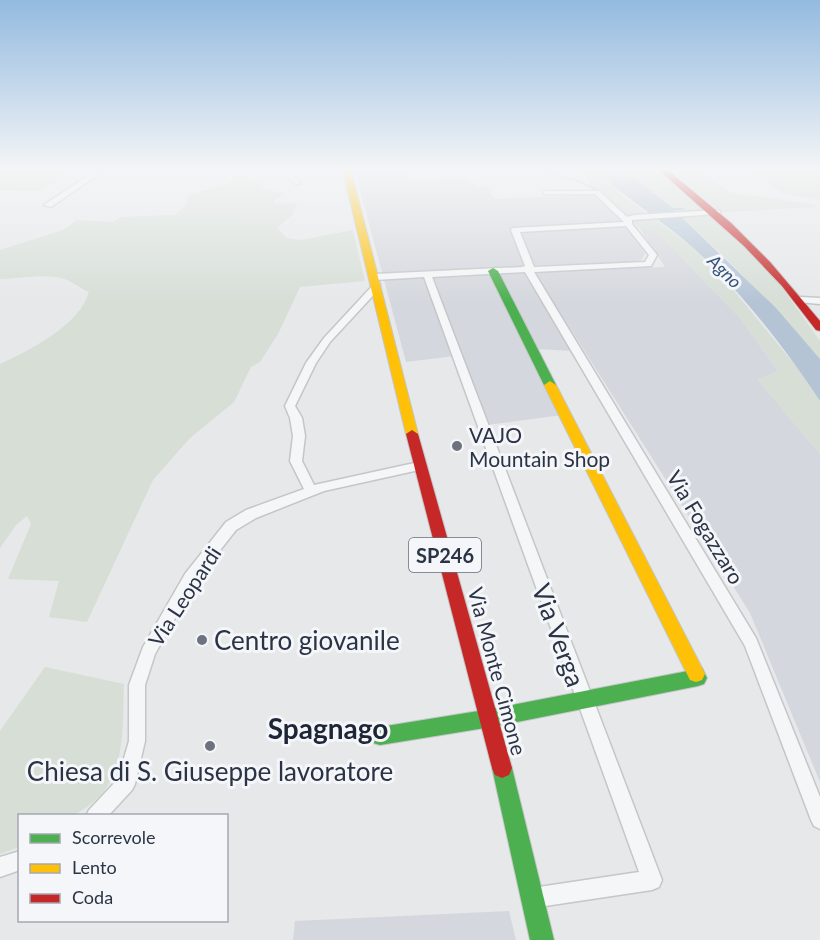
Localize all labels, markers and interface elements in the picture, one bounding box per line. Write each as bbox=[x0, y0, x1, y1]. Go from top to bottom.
water label: Agno bbox=[703, 249, 747, 293]
place label: VAJO Mountain Shop bbox=[469, 422, 610, 471]
marker: VAJO Mountain Shop bbox=[450, 439, 464, 453]
street label: Via Fogazzaro bbox=[662, 466, 750, 588]
road number: SP246 bbox=[409, 538, 481, 572]
street label: Via Leopardi bbox=[142, 541, 226, 651]
street label: Via Verga bbox=[526, 579, 592, 691]
street label: Via Monte Cimone bbox=[464, 584, 532, 758]
place label: Centro giovanile bbox=[214, 624, 400, 656]
marker: Centro giovanile bbox=[195, 633, 209, 647]
district label: Spagnago bbox=[268, 711, 388, 745]
marker: Chiesa di S. Giuseppe lavoratore bbox=[203, 739, 217, 753]
place label: Chiesa di S. Giuseppe lavoratore bbox=[27, 755, 393, 787]
legend bbox=[18, 814, 228, 922]
text: Scorrevole bbox=[72, 826, 155, 848]
text: Lento bbox=[72, 856, 117, 878]
text: Coda bbox=[72, 886, 113, 908]

